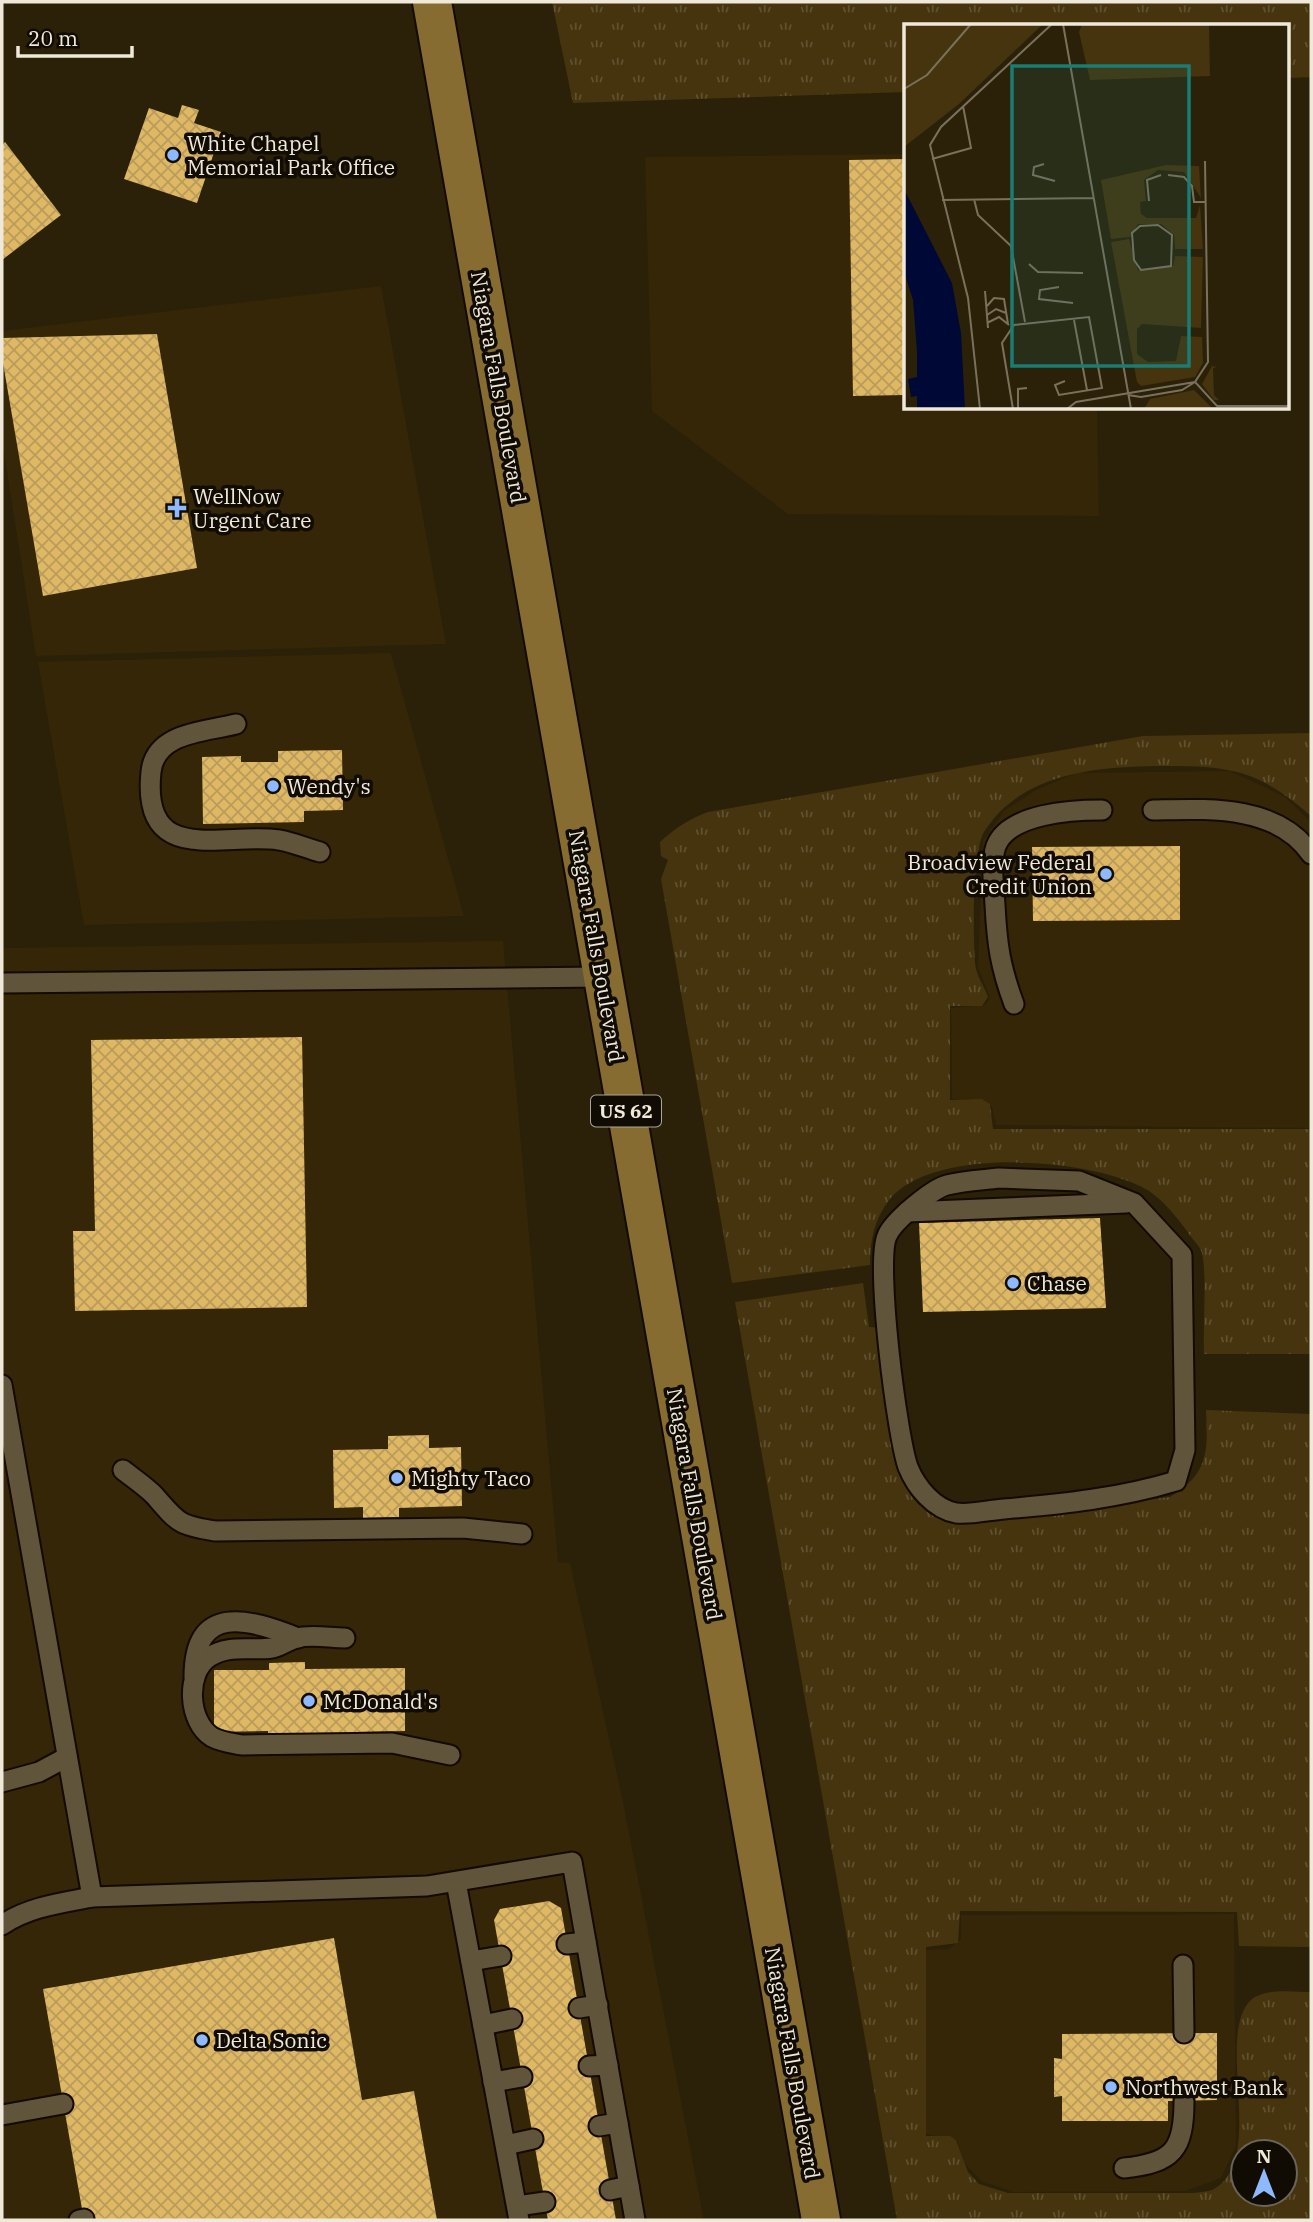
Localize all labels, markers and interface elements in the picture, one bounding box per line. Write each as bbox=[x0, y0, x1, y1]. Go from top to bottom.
scale bar bbox=[18, 14, 131, 58]
text: 20 m bbox=[28, 24, 78, 52]
inset map bbox=[904, 24, 1288, 410]
place label: White Chapel Memorial Park Office bbox=[187, 129, 395, 181]
marker: White Chapel Memorial Park Office bbox=[165, 147, 181, 163]
street label: Niagara Falls Boulevard bbox=[465, 269, 533, 505]
place label: WellNow Urgent Care bbox=[193, 482, 311, 534]
marker: WellNow Urgent Care bbox=[167, 498, 187, 518]
place label: Wendy's bbox=[287, 772, 371, 800]
marker: Wendy's bbox=[265, 778, 281, 794]
street label: Niagara Falls Boulevard bbox=[563, 828, 631, 1064]
place label: Broadview Federal Credit Union bbox=[907, 848, 1092, 900]
marker: Broadview Federal Credit Union bbox=[1098, 866, 1114, 882]
road number: US 62 bbox=[591, 1096, 661, 1126]
place label: Chase bbox=[1027, 1269, 1087, 1297]
marker: Chase bbox=[1005, 1275, 1021, 1291]
street label: Niagara Falls Boulevard bbox=[661, 1386, 729, 1622]
place label: Mighty Taco bbox=[411, 1464, 531, 1492]
marker: Mighty Taco bbox=[389, 1470, 405, 1486]
place label: McDonald's bbox=[323, 1687, 438, 1715]
marker: McDonald's bbox=[301, 1693, 317, 1709]
street label: Niagara Falls Boulevard bbox=[759, 1945, 827, 2181]
place label: Delta Sonic bbox=[216, 2026, 327, 2054]
marker: Delta Sonic bbox=[194, 2032, 210, 2048]
place label: Northwest Bank bbox=[1125, 2073, 1285, 2101]
marker: Northwest Bank bbox=[1103, 2079, 1119, 2095]
north arrow bbox=[1229, 2138, 1299, 2208]
text: N bbox=[1256, 2144, 1272, 2168]

